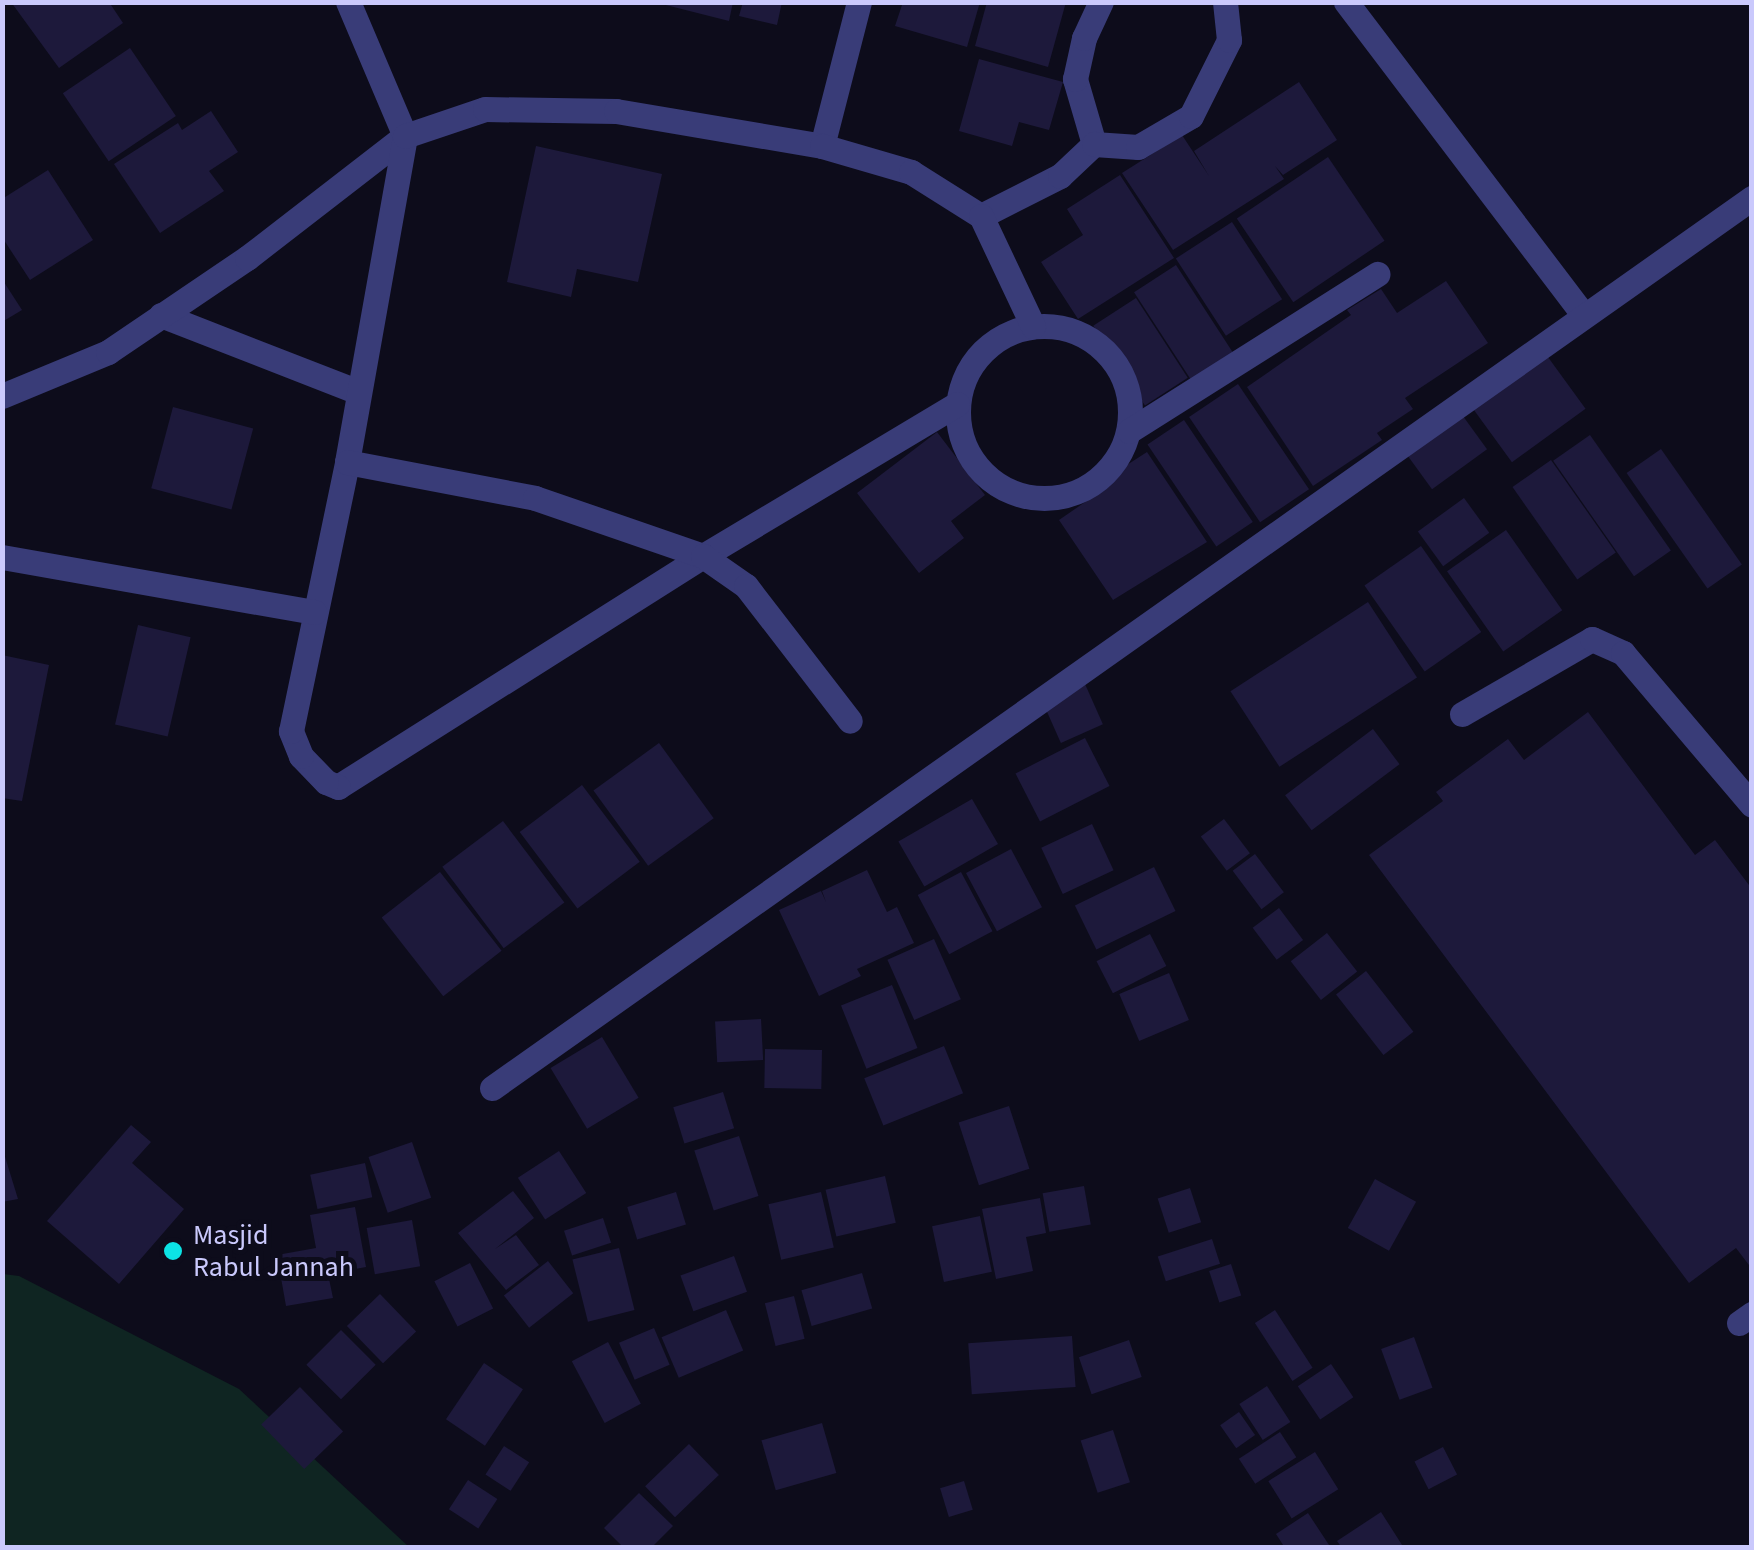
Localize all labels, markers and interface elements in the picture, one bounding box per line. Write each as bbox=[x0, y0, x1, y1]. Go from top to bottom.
place label: Masjid Rabul Jannah bbox=[193, 1218, 354, 1284]
marker: Masjid Rabul Jannah bbox=[162, 1240, 184, 1262]

